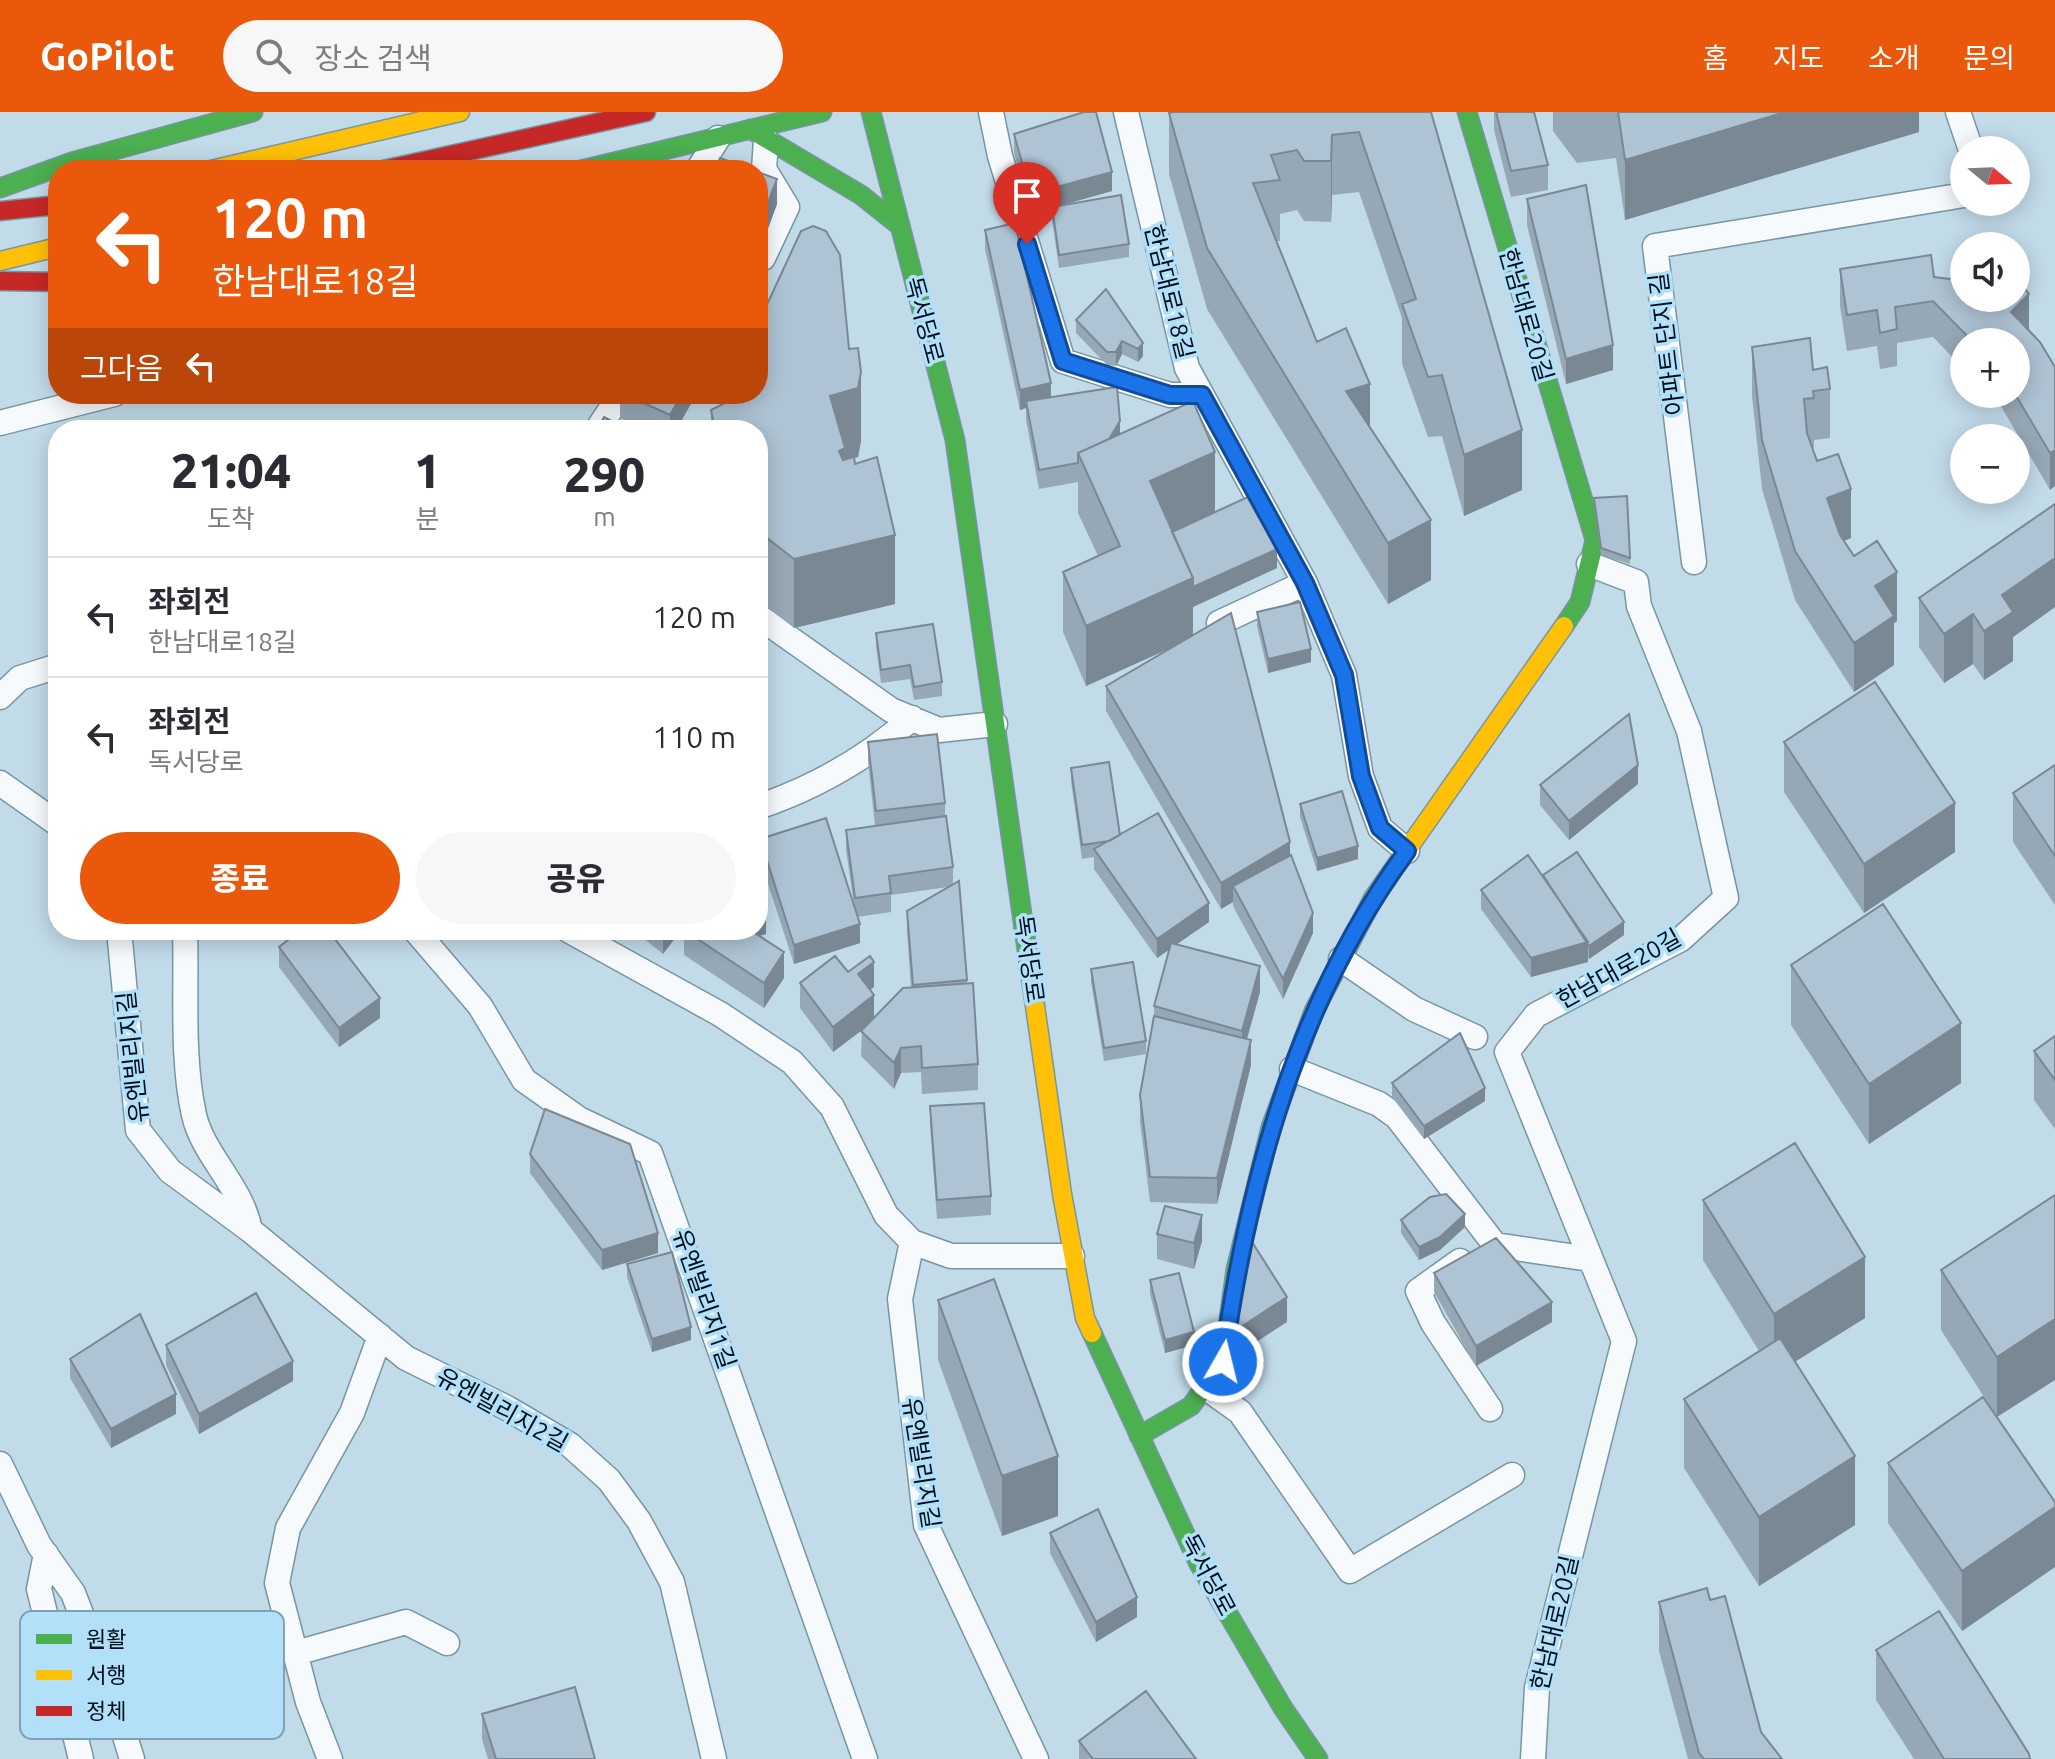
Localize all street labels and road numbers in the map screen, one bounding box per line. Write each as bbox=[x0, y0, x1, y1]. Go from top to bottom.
street label: 한남대로18길 bbox=[1140, 222, 1199, 362]
street label: 한남대로20길 bbox=[1495, 245, 1558, 385]
street label: 아파트 단지 길 bbox=[1644, 271, 1689, 417]
street label: 독서당로 bbox=[900, 274, 949, 366]
street label: 독서당로 bbox=[1010, 913, 1049, 1005]
street label: 한남대로20길 bbox=[1552, 923, 1685, 1014]
street label: 유엔빌리지길 bbox=[112, 990, 153, 1124]
street label: 유엔빌리지1길 bbox=[668, 1225, 741, 1372]
street label: 유엔빌리지2길 bbox=[432, 1362, 573, 1457]
street label: 유엔빌리지길 bbox=[898, 1395, 945, 1530]
street label: 독서당로 bbox=[1176, 1529, 1241, 1620]
street label: 한남대로20길 bbox=[1526, 1553, 1583, 1693]

